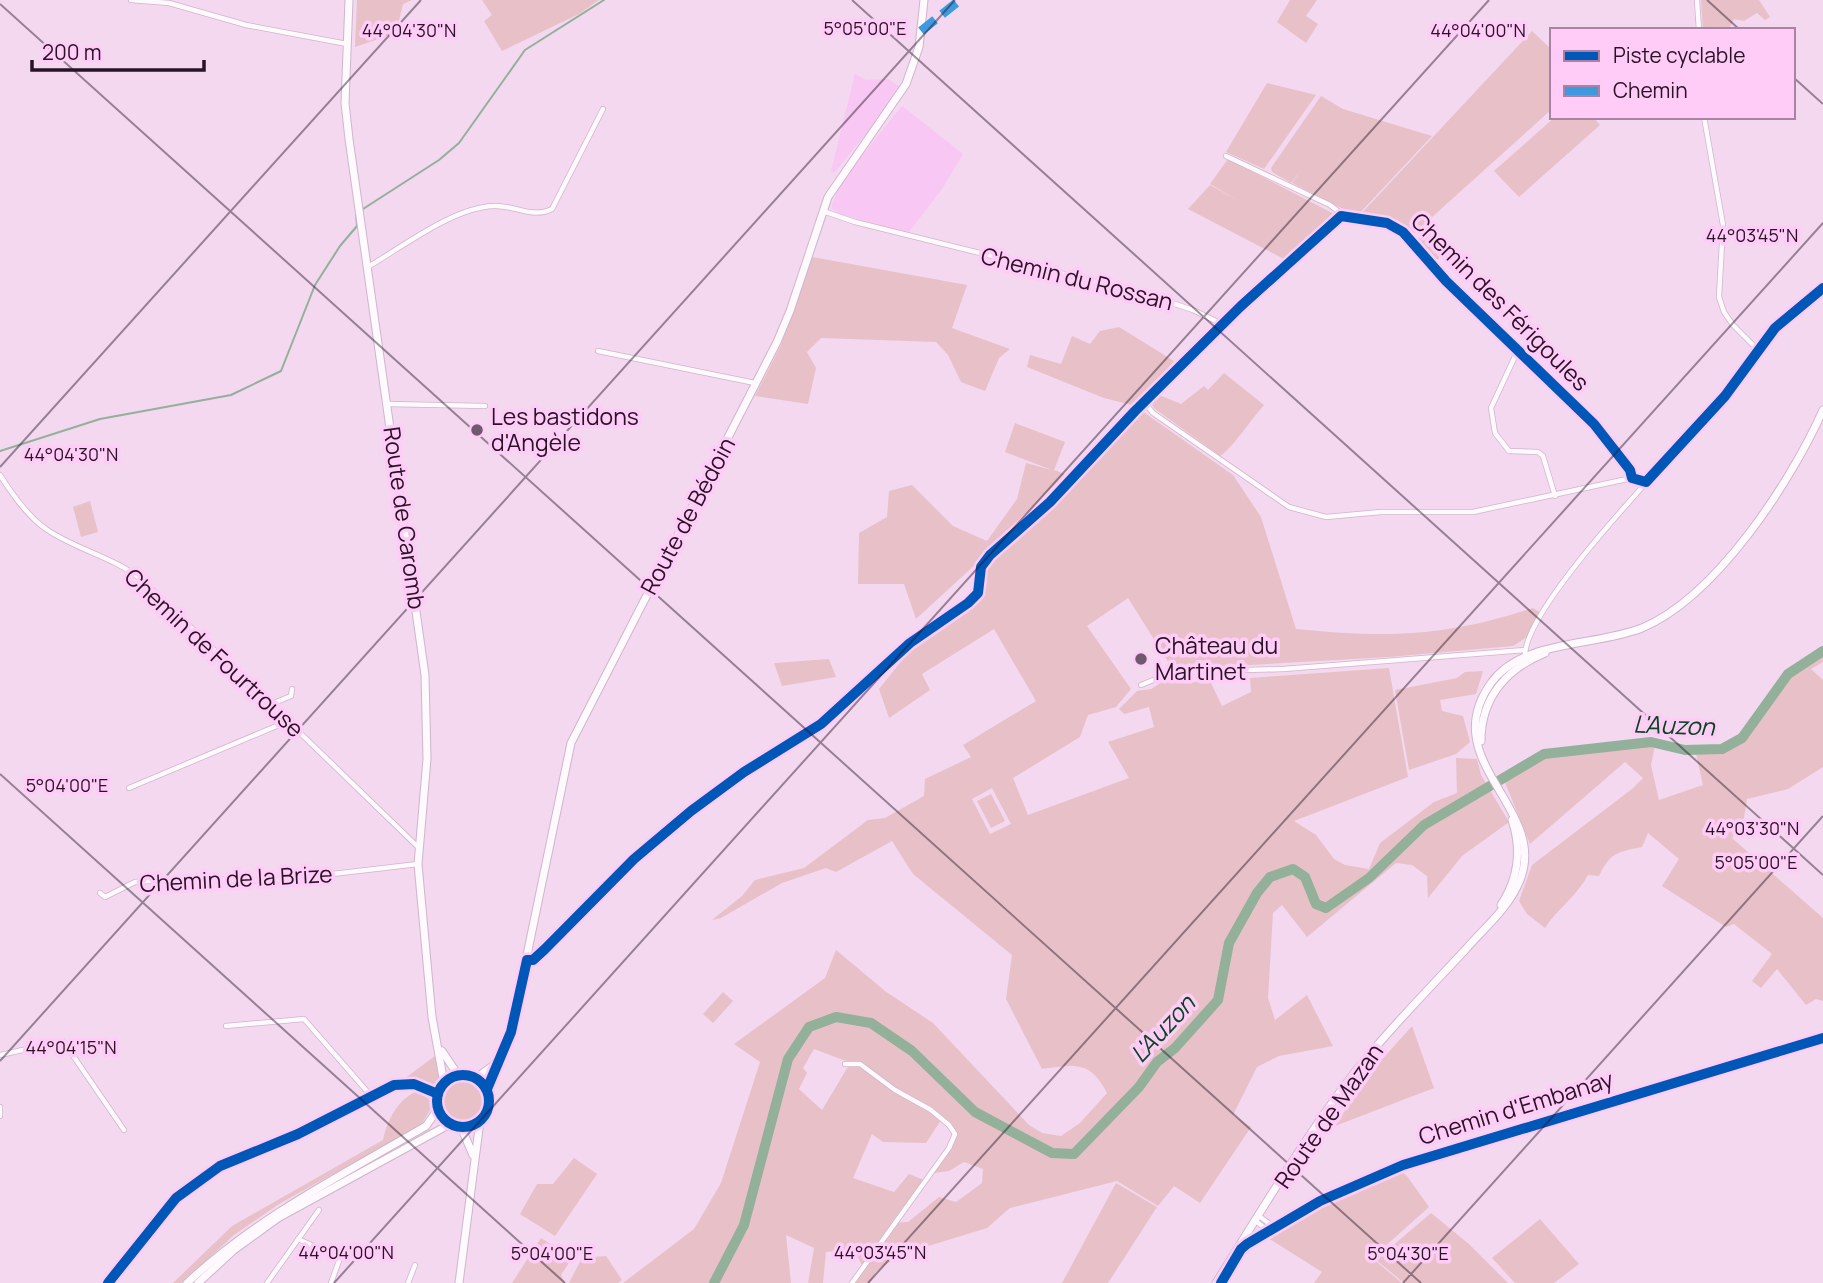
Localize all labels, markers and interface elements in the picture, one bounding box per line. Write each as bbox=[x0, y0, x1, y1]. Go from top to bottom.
text: 5°05'00"E bbox=[824, 16, 907, 40]
text: 44°04'30"N bbox=[362, 18, 456, 42]
text: 44°04'00"N bbox=[1430, 18, 1526, 42]
scale bar bbox=[32, 28, 203, 72]
legend bbox=[1550, 28, 1795, 119]
text: 200 m bbox=[42, 38, 102, 66]
text: Piste cyclable bbox=[1613, 41, 1745, 69]
text: Chemin bbox=[1613, 76, 1688, 104]
street label: Chemin des Férigoules bbox=[1405, 205, 1597, 397]
text: 44°03'45"N bbox=[1706, 223, 1798, 247]
street label: Chemin du Rossan bbox=[978, 239, 1177, 317]
place label: Les bastidons d'Angèle bbox=[491, 400, 639, 458]
marker: Les bastidons d'Angèle bbox=[469, 422, 485, 438]
street label: Route de Caromb bbox=[376, 424, 434, 611]
street label: Route de Bédoin bbox=[632, 431, 742, 600]
text: 44°04'30"N bbox=[24, 442, 118, 466]
street label: Chemin de Fourtrouse bbox=[118, 560, 311, 744]
place label: Château du Martinet bbox=[1155, 629, 1278, 687]
marker: Château du Martinet bbox=[1133, 651, 1149, 667]
water label: L'Auzon bbox=[1633, 707, 1716, 742]
text: 5°04'00"E bbox=[26, 773, 108, 797]
text: 44°03'30"N bbox=[1705, 816, 1799, 840]
text: 5°05'00"E bbox=[1715, 850, 1798, 874]
street label: Chemin de la Brize bbox=[139, 857, 333, 899]
water label: L'Auzon bbox=[1122, 986, 1202, 1069]
text: 44°04'15"N bbox=[25, 1035, 117, 1059]
street label: Route de Mazan bbox=[1266, 1037, 1390, 1194]
street label: Chemin d'Embanay bbox=[1415, 1062, 1617, 1152]
text: 44°04'00"N bbox=[298, 1240, 394, 1264]
text: 44°03'45"N bbox=[834, 1240, 926, 1264]
text: 5°04'00"E bbox=[511, 1241, 593, 1265]
text: 5°04'30"E bbox=[1367, 1241, 1449, 1265]

